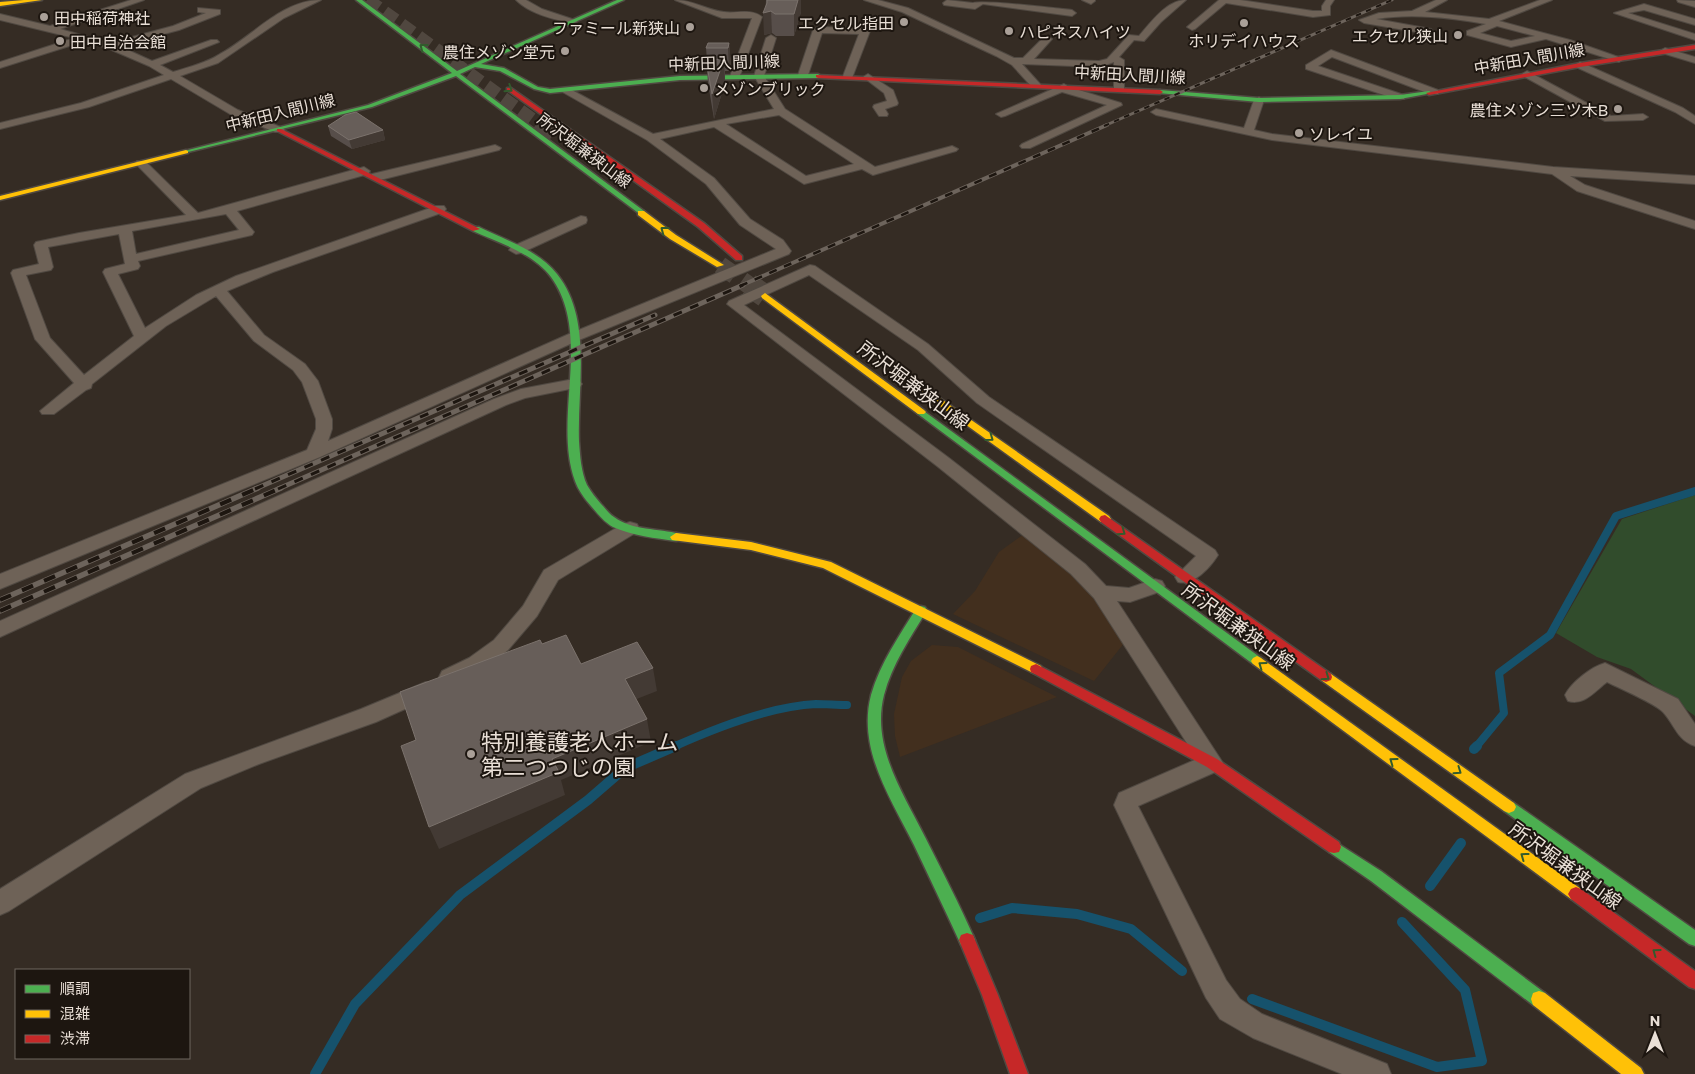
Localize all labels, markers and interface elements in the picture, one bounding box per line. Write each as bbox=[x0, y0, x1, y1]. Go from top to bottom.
place label: 田中稲荷神社 bbox=[54, 8, 150, 27]
marker: 田中稲荷神社 bbox=[38, 11, 50, 23]
place label: エクセル指田 bbox=[798, 13, 894, 32]
marker: エクセル指田 bbox=[898, 16, 910, 28]
marker: ホリデイハウス bbox=[1238, 17, 1250, 29]
place label: ファミール新狭山 bbox=[552, 18, 680, 37]
marker: ファミール新狭山 bbox=[684, 21, 696, 33]
place label: ハピネスハイツ bbox=[1019, 22, 1131, 41]
marker: ハピネスハイツ bbox=[1003, 25, 1015, 37]
place label: エクセル狭山 bbox=[1352, 26, 1448, 45]
marker: エクセル狭山 bbox=[1452, 29, 1464, 41]
place label: ホリデイハウス bbox=[1188, 31, 1300, 50]
place label: 田中自治会館 bbox=[70, 32, 166, 51]
marker: 田中自治会館 bbox=[54, 35, 66, 47]
street label: 中新田入間川線 bbox=[1472, 39, 1586, 77]
place label: 農住メゾン堂元 bbox=[443, 42, 555, 61]
one-way arrow bbox=[419, 44, 429, 53]
marker: 農住メゾン堂元 bbox=[559, 45, 571, 57]
street label: 中新田入間川線 bbox=[668, 51, 780, 73]
street label: 中新田入間川線 bbox=[1074, 62, 1186, 86]
place label: メゾンブリック bbox=[714, 79, 826, 98]
marker: メゾンブリック bbox=[698, 82, 710, 94]
one-way arrow bbox=[503, 83, 513, 92]
street label: 中新田入間川線 bbox=[223, 89, 337, 135]
place label: 農住メゾン三ツ木B bbox=[1470, 100, 1608, 119]
marker: 農住メゾン三ツ木B bbox=[1612, 103, 1624, 115]
street label: 所沢堀兼狭山線 bbox=[535, 109, 635, 191]
place label: ソレイユ bbox=[1309, 124, 1373, 143]
marker: ソレイユ bbox=[1293, 127, 1305, 139]
one-way arrow bbox=[660, 227, 670, 236]
street label: 所沢堀兼狭山線 bbox=[854, 336, 974, 434]
one-way arrow bbox=[984, 432, 994, 441]
one-way arrow bbox=[1116, 526, 1126, 535]
street label: 所沢堀兼狭山線 bbox=[1178, 578, 1300, 674]
one-way arrow bbox=[1259, 662, 1268, 670]
one-way arrow bbox=[1320, 671, 1330, 680]
place label: 特別養護老人ホーム 第二つつじの園 bbox=[481, 728, 678, 780]
marker: 特別養護老人ホーム 第二つつじの園 bbox=[465, 748, 477, 760]
one-way arrow bbox=[1390, 758, 1399, 766]
one-way arrow bbox=[1452, 765, 1462, 774]
street label: 所沢堀兼狭山線 bbox=[1505, 817, 1627, 913]
one-way arrow bbox=[1521, 853, 1530, 863]
one-way arrow bbox=[1652, 949, 1662, 958]
legend bbox=[15, 969, 190, 1059]
text: 順調 bbox=[60, 979, 90, 997]
text: 混雑 bbox=[60, 1004, 90, 1022]
north arrow bbox=[1630, 1009, 1680, 1059]
text: N bbox=[1650, 1012, 1660, 1029]
text: 渋滞 bbox=[60, 1029, 90, 1047]

